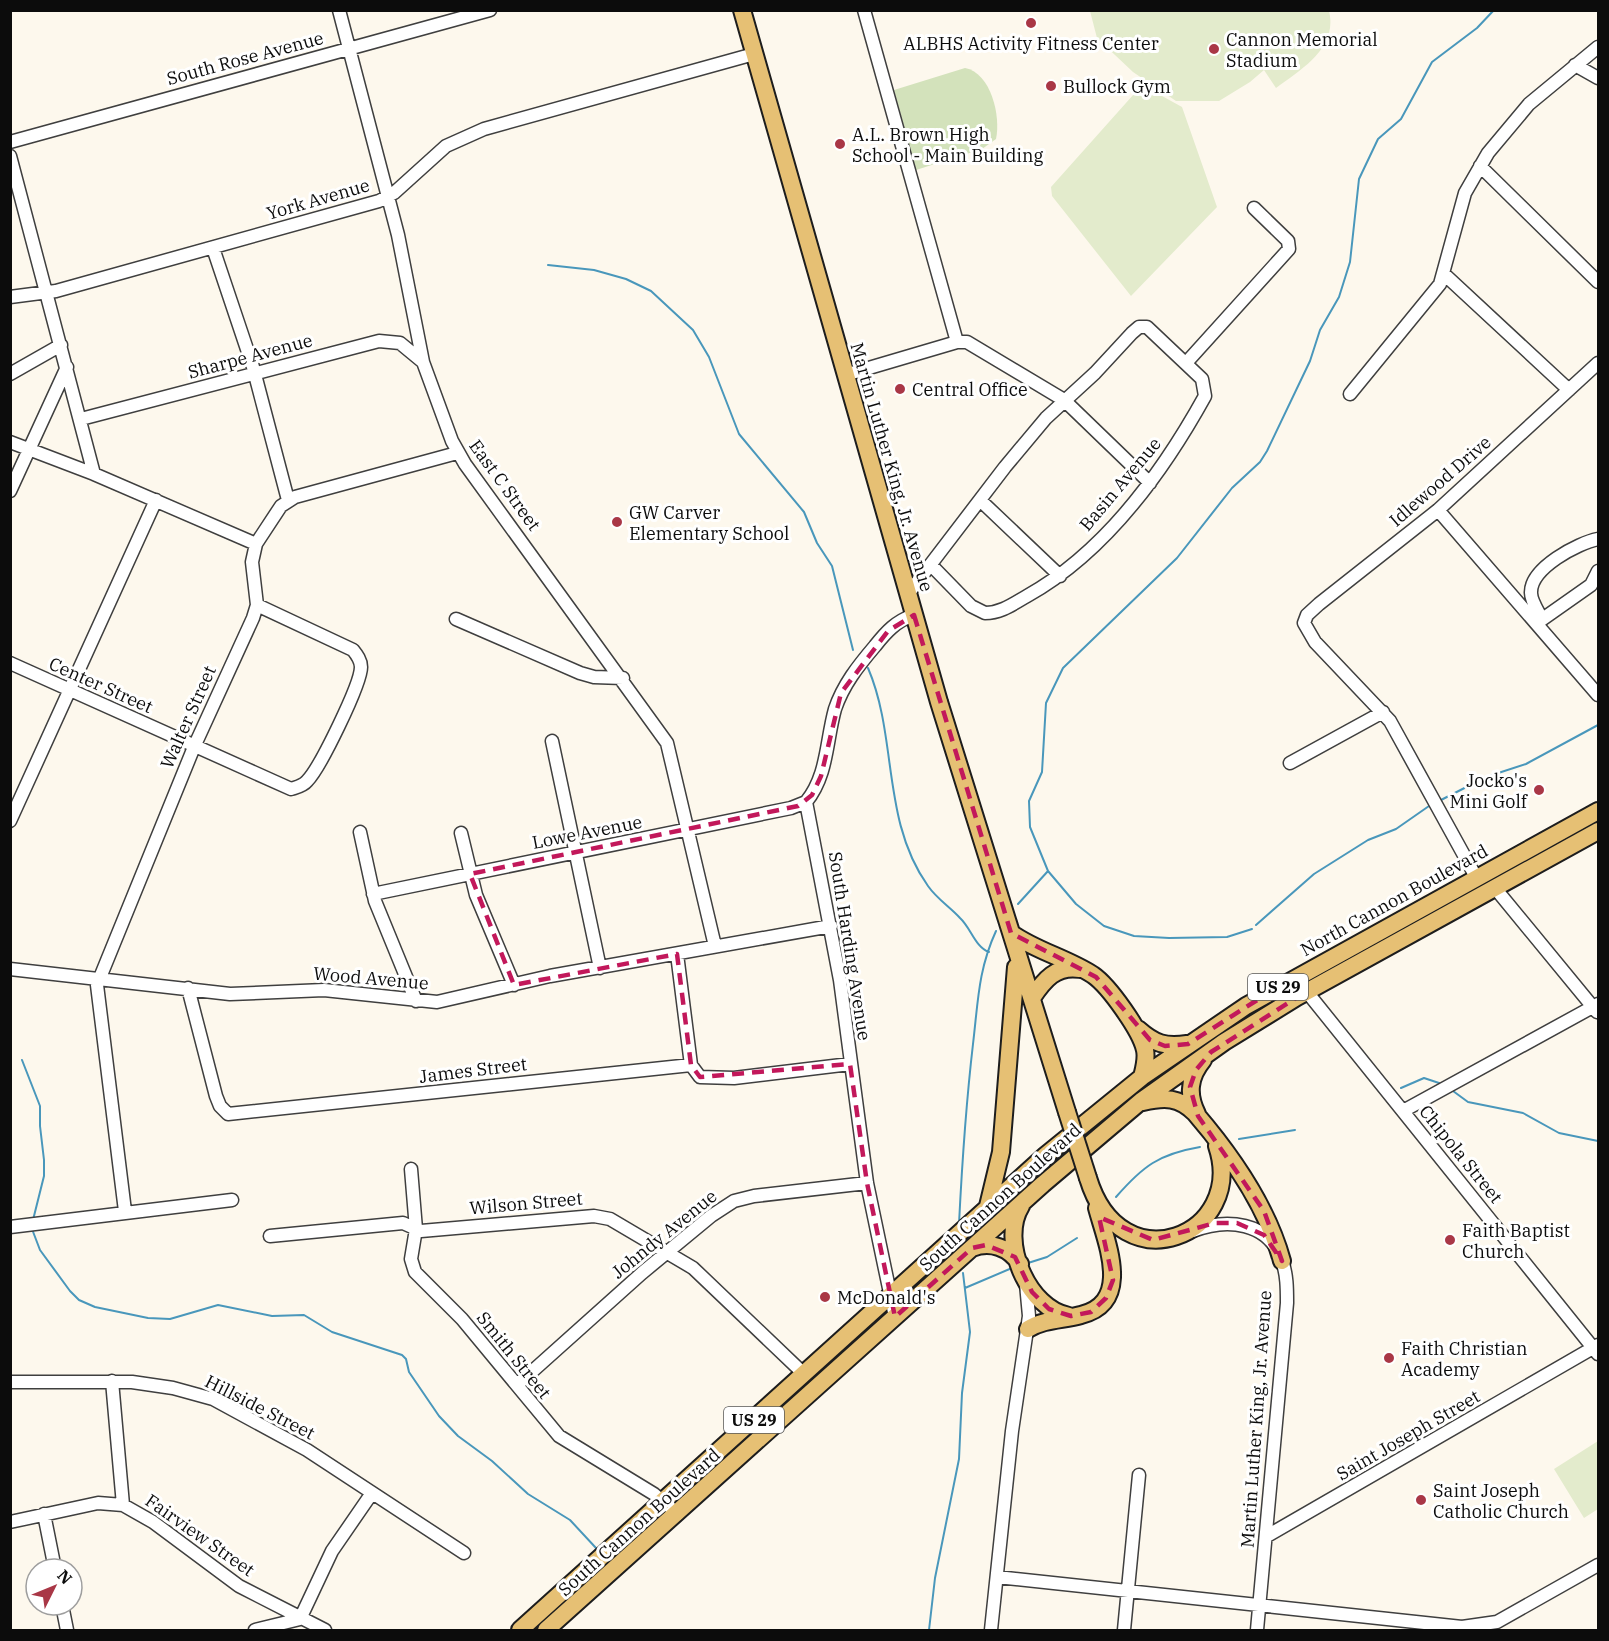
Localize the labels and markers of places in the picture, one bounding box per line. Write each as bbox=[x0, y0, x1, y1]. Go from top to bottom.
marker: ALBHS Activity Fitness Center bbox=[1024, 16, 1038, 30]
place label: Cannon Memorial Stadium bbox=[1226, 28, 1378, 72]
place label: ALBHS Activity Fitness Center bbox=[903, 32, 1159, 55]
marker: Cannon Memorial Stadium bbox=[1207, 42, 1221, 56]
place label: Bullock Gym bbox=[1063, 75, 1171, 98]
marker: Bullock Gym bbox=[1044, 79, 1058, 93]
place label: A.L. Brown High School - Main Building bbox=[852, 123, 1043, 167]
marker: A.L. Brown High School - Main Building bbox=[833, 137, 847, 151]
place label: Central Office bbox=[912, 378, 1028, 401]
marker: Central Office bbox=[893, 382, 907, 396]
place label: GW Carver Elementary School bbox=[629, 501, 789, 545]
marker: GW Carver Elementary School bbox=[610, 515, 624, 529]
place label: Jocko's Mini Golf bbox=[1450, 769, 1529, 813]
marker: Jocko's Mini Golf bbox=[1532, 783, 1546, 797]
place label: Faith Baptist Church bbox=[1462, 1219, 1570, 1263]
marker: Faith Baptist Church bbox=[1443, 1233, 1457, 1247]
place label: McDonald's bbox=[837, 1286, 936, 1309]
marker: McDonald's bbox=[818, 1290, 832, 1304]
place label: Faith Christian Academy bbox=[1401, 1337, 1527, 1381]
marker: Faith Christian Academy bbox=[1382, 1351, 1396, 1365]
place label: Saint Joseph Catholic Church bbox=[1433, 1479, 1569, 1523]
marker: Saint Joseph Catholic Church bbox=[1414, 1493, 1428, 1507]

